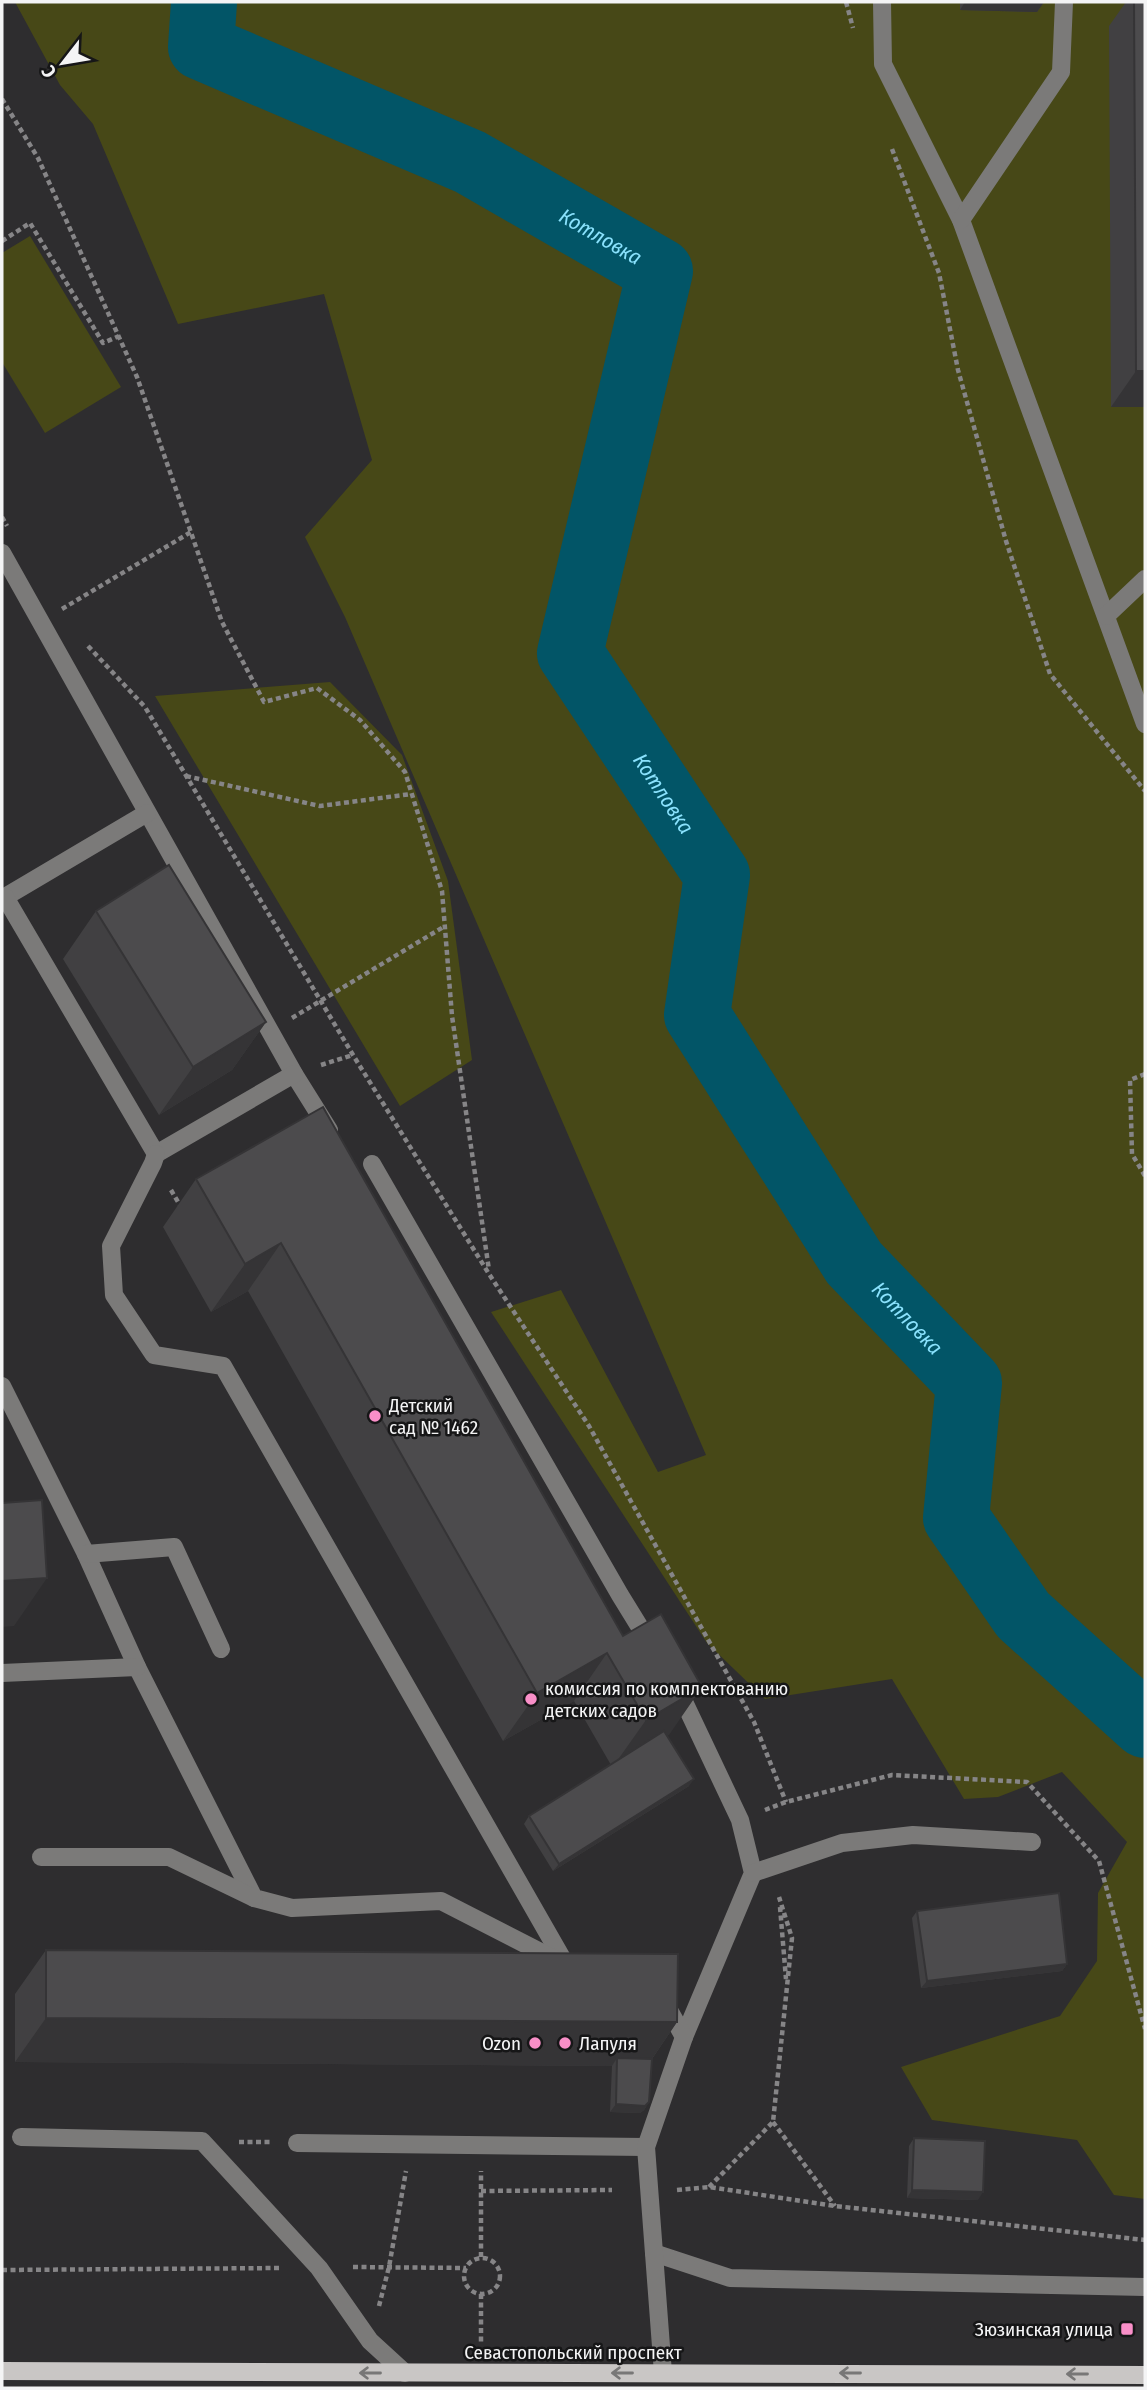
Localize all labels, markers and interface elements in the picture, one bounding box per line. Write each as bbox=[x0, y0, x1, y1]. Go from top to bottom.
north arrow bbox=[28, 28, 98, 98]
text: С bbox=[36, 61, 61, 82]
water label: Котловка bbox=[554, 203, 646, 271]
water label: Котловка bbox=[627, 749, 699, 839]
water label: Котловка bbox=[866, 1276, 948, 1360]
place label: Детский сад № 1462 bbox=[388, 1394, 478, 1439]
marker: Детский сад № 1462 bbox=[367, 1408, 383, 1424]
place label: комиссия по комплектованию детских садов bbox=[545, 1677, 788, 1722]
marker: комиссия по комплектованию детских садов bbox=[523, 1691, 539, 1707]
place label: Ozon bbox=[482, 2032, 521, 2055]
place label: Лапуля bbox=[579, 2032, 637, 2055]
marker: Ozon bbox=[527, 2035, 543, 2051]
marker: Лапуля bbox=[557, 2035, 573, 2051]
place label: Зюзинская улица bbox=[975, 2318, 1113, 2341]
marker: Зюзинская улица bbox=[1119, 2321, 1135, 2337]
street label: Севастопольский проспект bbox=[464, 2341, 682, 2364]
one-way arrow bbox=[359, 2366, 382, 2380]
one-way arrow bbox=[611, 2366, 634, 2380]
one-way arrow bbox=[838, 2366, 861, 2380]
one-way arrow bbox=[1066, 2367, 1089, 2381]

